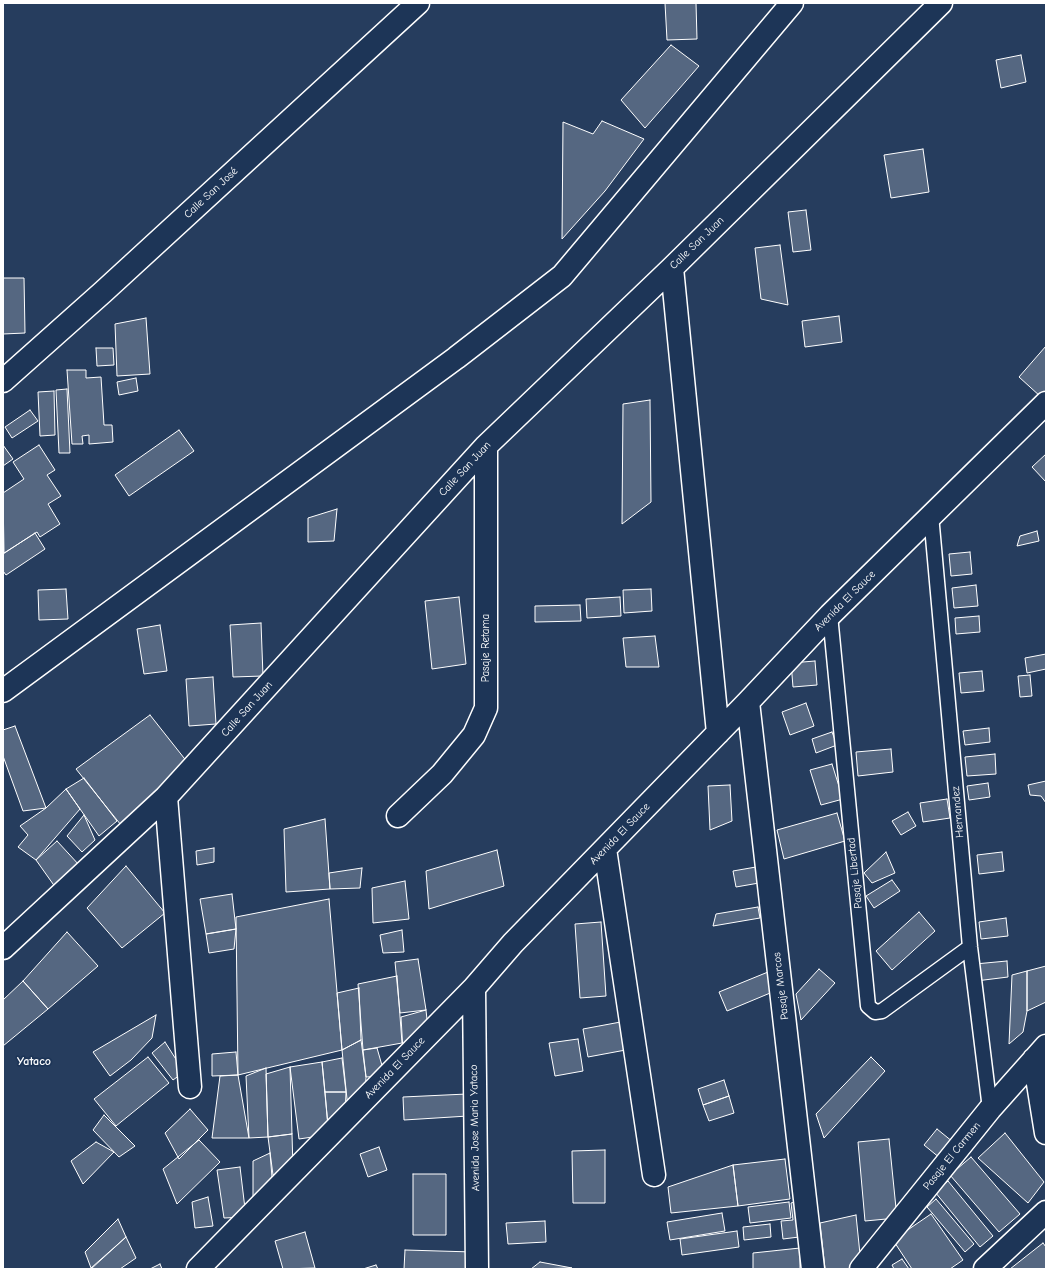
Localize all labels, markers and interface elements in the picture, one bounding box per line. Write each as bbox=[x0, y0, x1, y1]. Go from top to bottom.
street label: Calle San José bbox=[181, 165, 241, 221]
street label: Calle San Juan bbox=[667, 214, 727, 272]
street label: Calle San Juan bbox=[436, 439, 494, 499]
street label: Avenida El Sauce bbox=[812, 568, 878, 634]
street label: Pasaje Retama bbox=[479, 614, 493, 682]
street label: Calle San Juan bbox=[219, 678, 275, 740]
street label: Hernandez bbox=[949, 786, 967, 838]
street label: Avenida El Sauce bbox=[587, 800, 653, 868]
street label: Pasaje Libertad bbox=[845, 837, 865, 909]
street label: Pasaje Marcos bbox=[770, 951, 792, 1021]
street label: Avenida El Sauce bbox=[362, 1034, 428, 1102]
district label: Yataco bbox=[17, 1055, 51, 1069]
street label: Avenida Jose Maria Yataco bbox=[467, 1064, 483, 1192]
street label: Pasaje El Carmen bbox=[921, 1119, 983, 1193]

